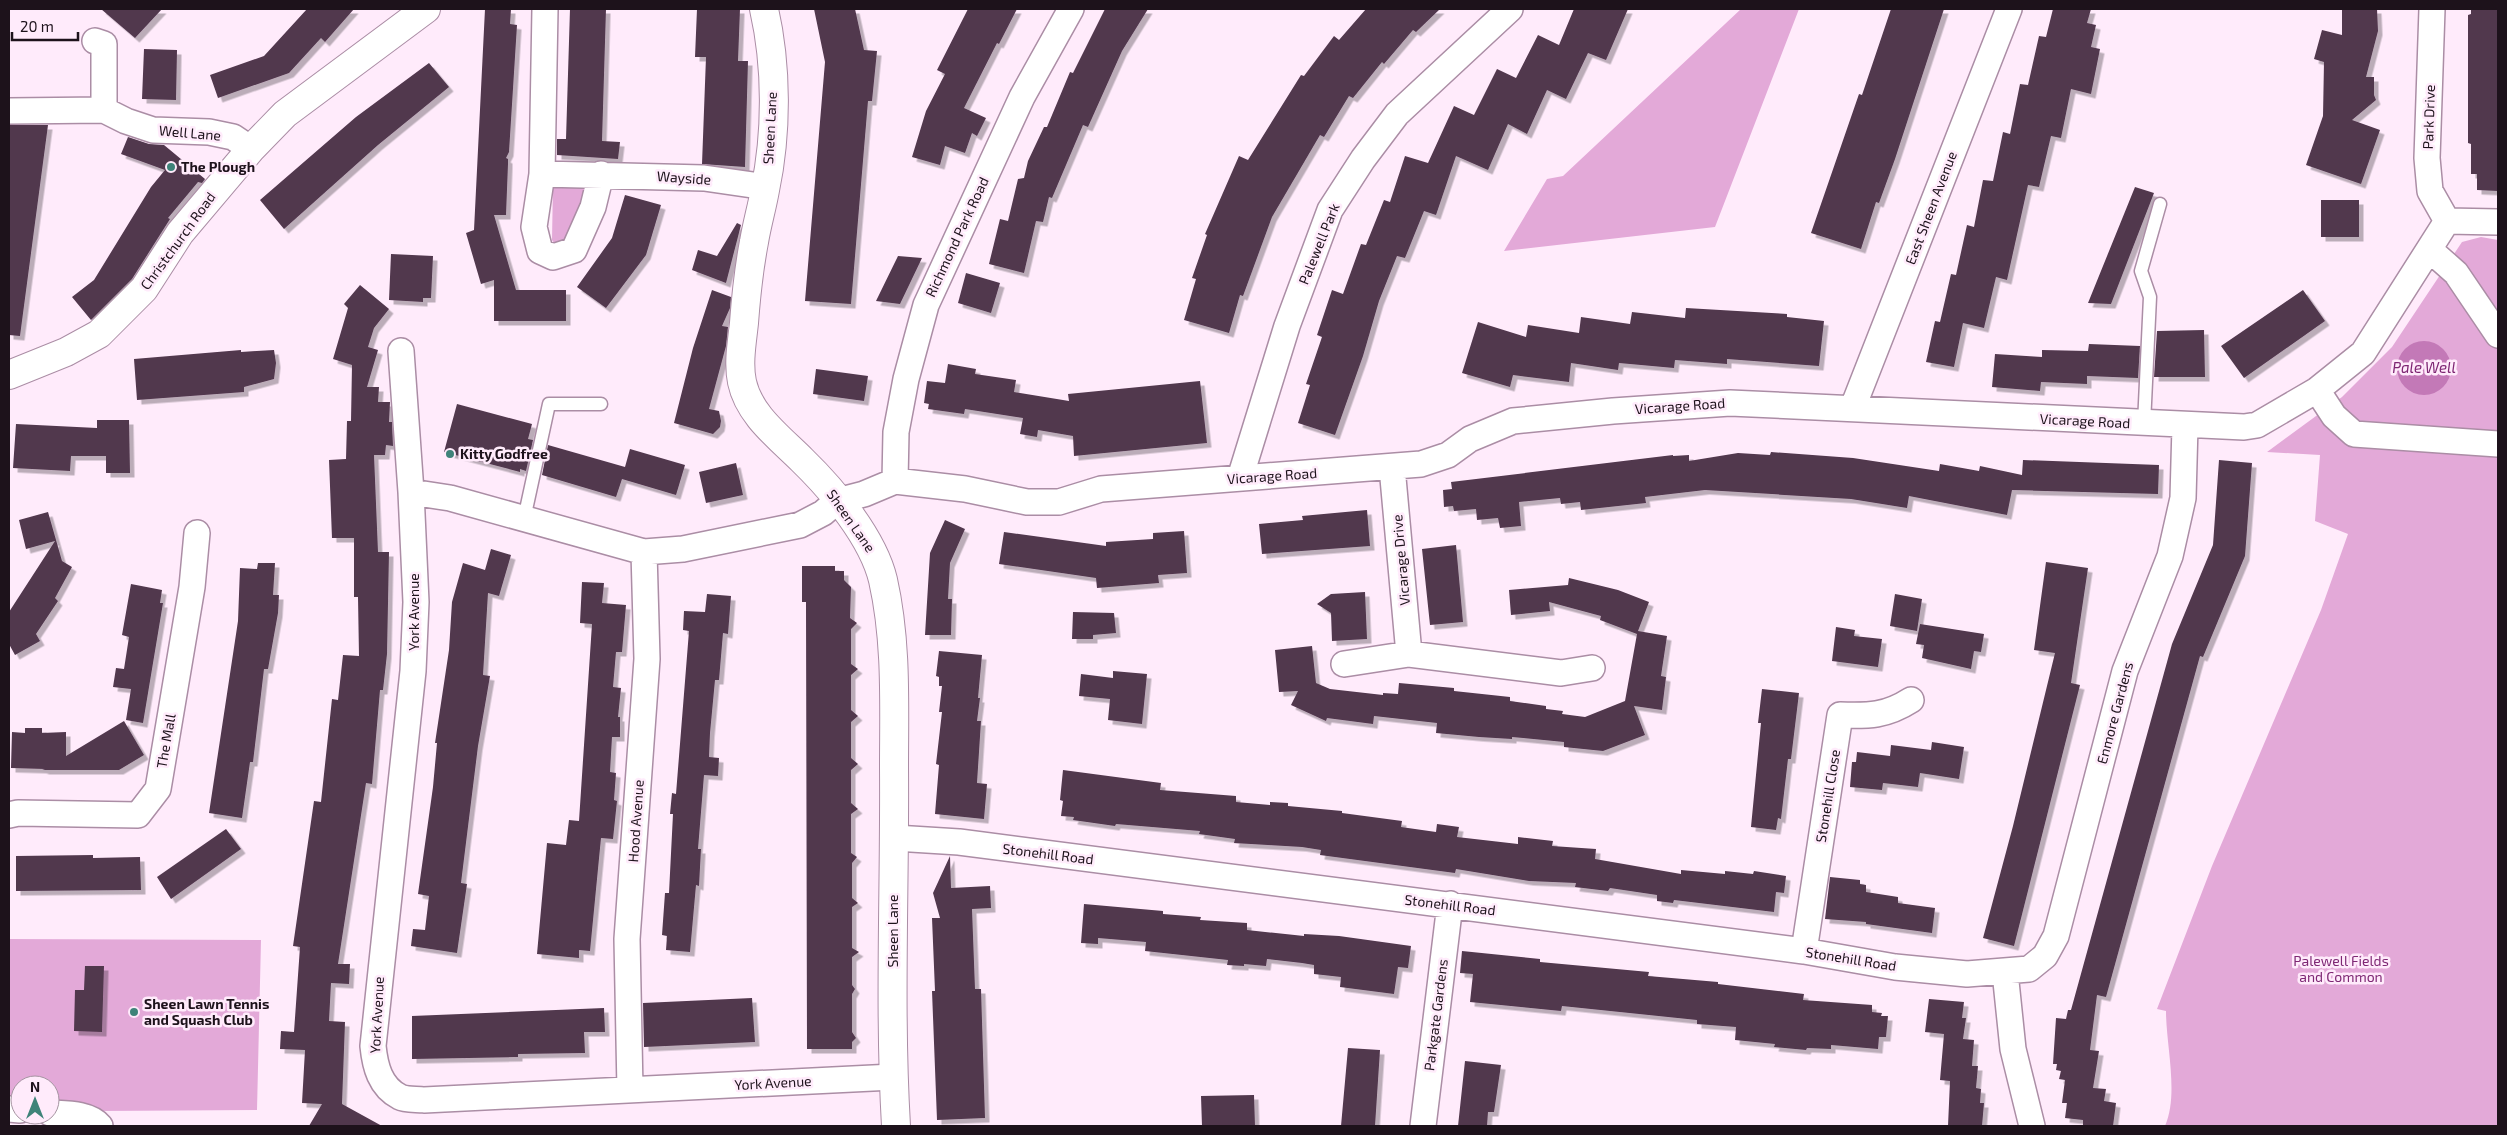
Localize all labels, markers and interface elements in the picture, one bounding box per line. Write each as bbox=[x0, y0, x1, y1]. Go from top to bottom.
scale bar bbox=[12, 10, 79, 42]
text: 20 m bbox=[20, 17, 54, 35]
street label: Park Drive bbox=[2419, 84, 2438, 150]
street label: Sheen Lane bbox=[759, 91, 780, 165]
street label: Well Lane bbox=[158, 121, 222, 144]
street label: East Sheen Avenue bbox=[1901, 149, 1960, 267]
place label: The Plough bbox=[181, 158, 255, 175]
marker: The Plough bbox=[165, 161, 177, 173]
street label: Wayside bbox=[656, 167, 712, 188]
street label: Richmond Park Road bbox=[921, 174, 992, 299]
street label: Christchurch Road bbox=[137, 189, 219, 293]
street label: Palewell Park bbox=[1294, 201, 1343, 287]
water label: Pale Well bbox=[2392, 358, 2456, 376]
street label: Vicarage Road bbox=[1634, 394, 1726, 417]
street label: Vicarage Road bbox=[2039, 410, 2131, 431]
place label: Kitty Godfree bbox=[460, 445, 548, 462]
marker: Kitty Godfree bbox=[444, 448, 456, 460]
street label: Vicarage Road bbox=[1226, 464, 1318, 487]
street label: Sheen Lane bbox=[824, 486, 879, 555]
street label: Vicarage Drive bbox=[1388, 514, 1413, 606]
street label: York Avenue bbox=[405, 573, 422, 651]
street label: Enmore Gardens bbox=[2093, 660, 2136, 766]
street label: The Mall bbox=[152, 711, 179, 770]
street label: Stonehill Close bbox=[1812, 748, 1843, 844]
street label: Hood Avenue bbox=[624, 779, 647, 863]
street label: Stonehill Road bbox=[1002, 839, 1095, 868]
street label: Stonehill Road bbox=[1404, 890, 1497, 919]
street label: Sheen Lane bbox=[884, 895, 901, 967]
street label: Stonehill Road bbox=[1804, 943, 1898, 974]
park label: Palewell Fields and Common bbox=[2293, 952, 2389, 985]
street label: Parkgate Gardens bbox=[1420, 958, 1451, 1072]
street label: York Avenue bbox=[366, 976, 387, 1054]
place label: Sheen Lawn Tennis and Squash Club bbox=[144, 995, 269, 1028]
marker: Sheen Lawn Tennis and Squash Club bbox=[128, 1006, 140, 1018]
street label: York Avenue bbox=[734, 1072, 812, 1093]
north arrow bbox=[10, 1075, 60, 1125]
text: N bbox=[30, 1078, 40, 1095]

